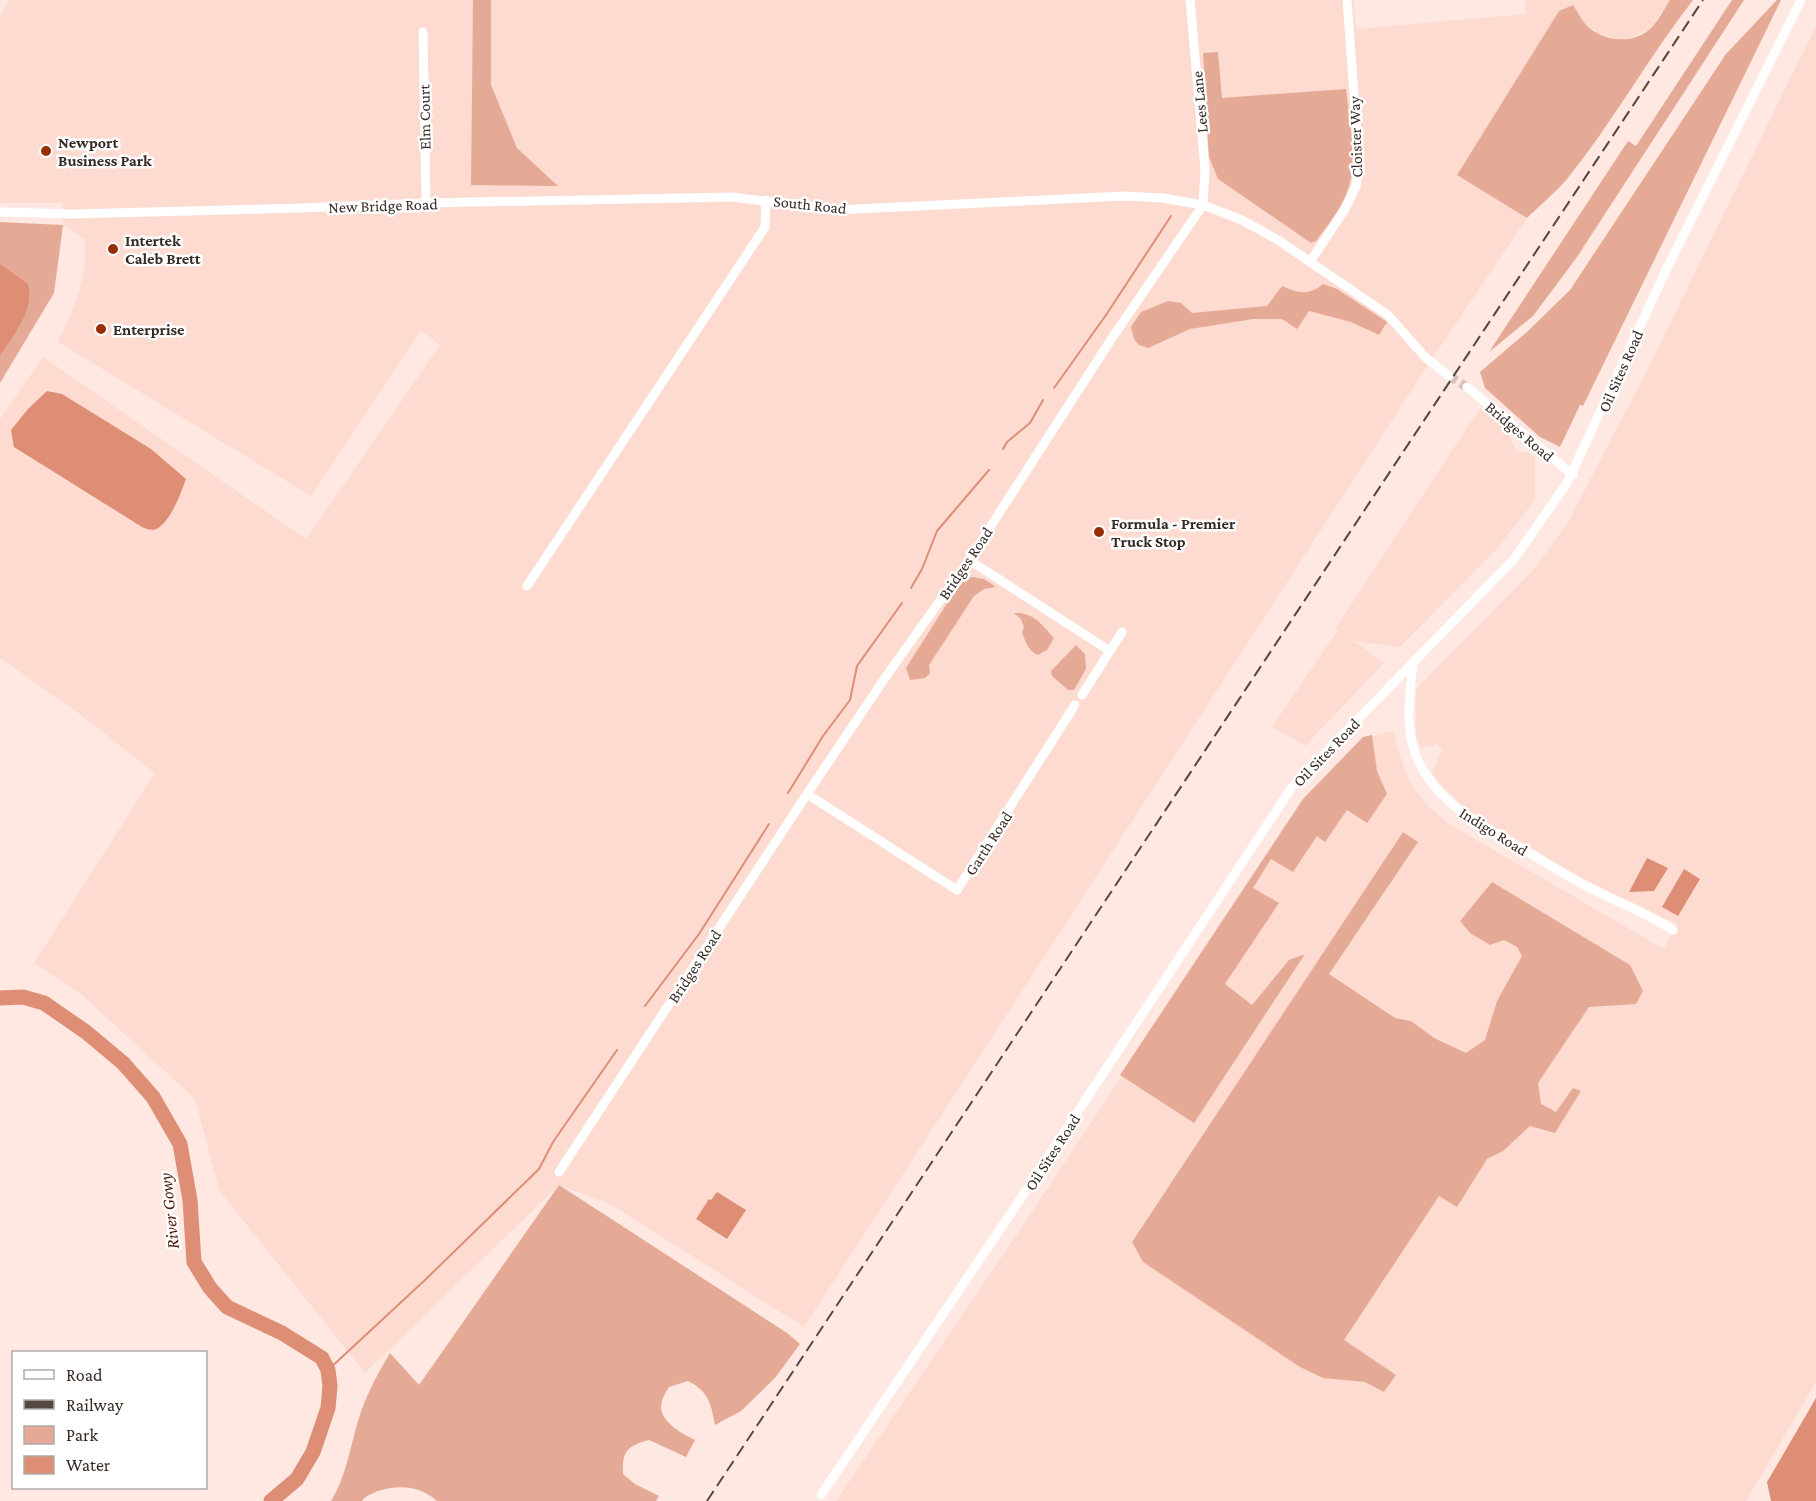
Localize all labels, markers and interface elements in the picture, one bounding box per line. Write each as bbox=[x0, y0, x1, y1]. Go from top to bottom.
street label: Lees Lane bbox=[1188, 70, 1211, 134]
street label: Elm Court bbox=[415, 83, 434, 150]
street label: Cloister Way bbox=[1346, 95, 1366, 178]
place label: Newport Business Park bbox=[58, 134, 152, 169]
marker: Newport Business Park bbox=[39, 144, 53, 158]
street label: South Road bbox=[773, 192, 848, 217]
street label: New Bridge Road bbox=[328, 195, 439, 217]
place label: Intertek Caleb Brett bbox=[125, 232, 201, 267]
marker: Intertek Caleb Brett bbox=[106, 242, 120, 256]
place label: Enterprise bbox=[113, 321, 185, 338]
marker: Enterprise bbox=[94, 322, 108, 336]
street label: Oil Sites Road bbox=[1595, 327, 1646, 415]
street label: Bridges Road bbox=[1482, 398, 1558, 466]
place label: Formula - Premier Truck Stop bbox=[1111, 515, 1236, 550]
street label: Bridges Road bbox=[935, 523, 997, 603]
marker: Formula - Premier Truck Stop bbox=[1092, 525, 1106, 539]
street label: Oil Sites Road bbox=[1290, 714, 1363, 790]
street label: Indigo Road bbox=[1456, 804, 1531, 860]
street label: Garth Road bbox=[962, 808, 1016, 878]
street label: Bridges Road bbox=[665, 926, 725, 1006]
street label: Oil Sites Road bbox=[1021, 1110, 1084, 1194]
water label: River Gowy bbox=[155, 1171, 183, 1250]
legend bbox=[12, 1351, 207, 1489]
text: Road bbox=[66, 1365, 103, 1385]
text: Railway bbox=[66, 1395, 124, 1415]
text: Park bbox=[66, 1425, 98, 1445]
text: Water bbox=[66, 1455, 111, 1475]

